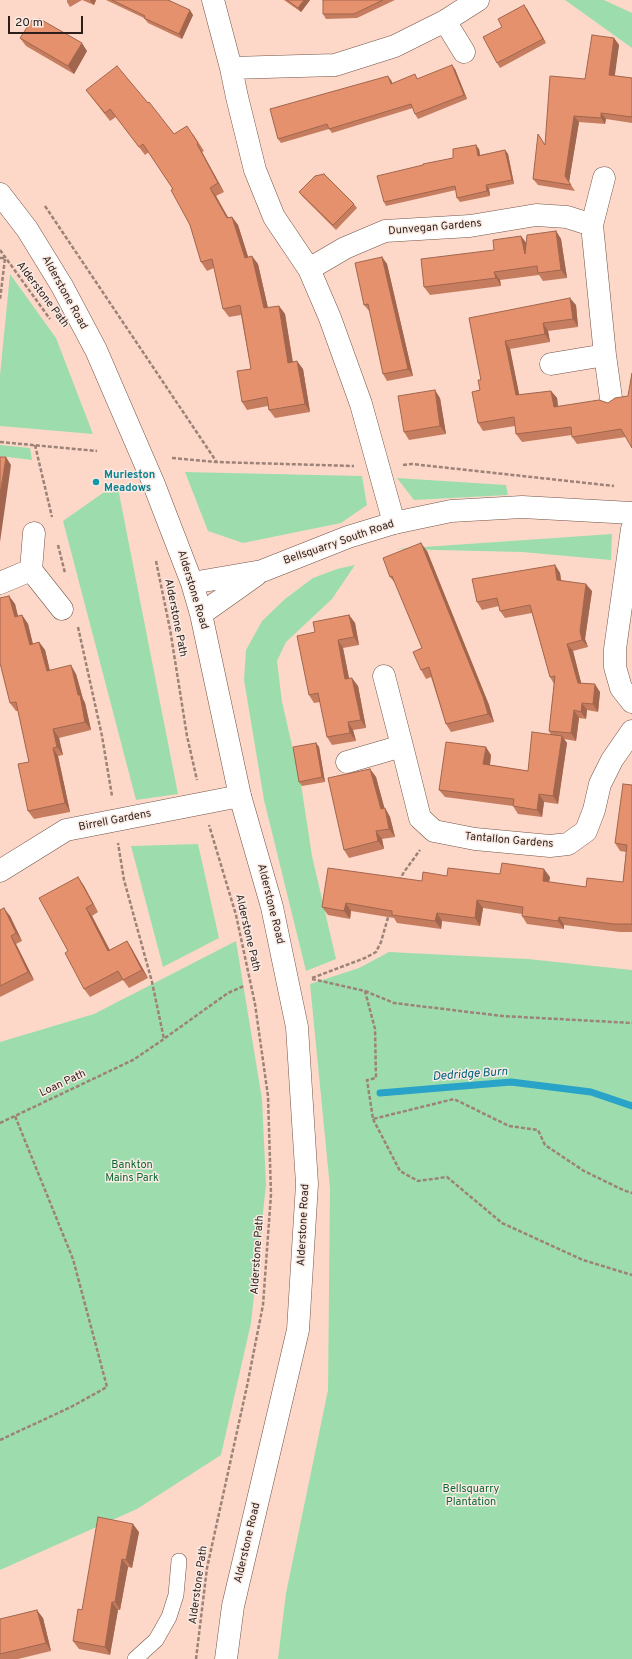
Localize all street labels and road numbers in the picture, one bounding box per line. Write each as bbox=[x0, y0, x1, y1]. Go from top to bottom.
street label: Dunvegan Gardens bbox=[388, 217, 482, 239]
street label: Alderstone Road bbox=[38, 254, 90, 332]
street label: Alderstone Path bbox=[13, 259, 71, 331]
street label: Bellsquarry South Road bbox=[282, 518, 396, 568]
street label: Alderstone Road bbox=[174, 549, 210, 631]
street label: Alderstone Path bbox=[161, 578, 189, 658]
street label: Birrell Gardens bbox=[78, 808, 152, 834]
street label: Tantallon Gardens bbox=[464, 831, 554, 851]
street label: Alderstone Road bbox=[254, 863, 286, 945]
street label: Alderstone Path bbox=[232, 893, 262, 973]
street label: Loan Path bbox=[38, 1068, 88, 1100]
street label: Alderstone Road bbox=[295, 1184, 313, 1266]
street label: Alderstone Path bbox=[249, 1215, 267, 1295]
street label: Alderstone Road bbox=[232, 1501, 264, 1585]
street label: Alderstone Path bbox=[187, 1545, 211, 1625]

